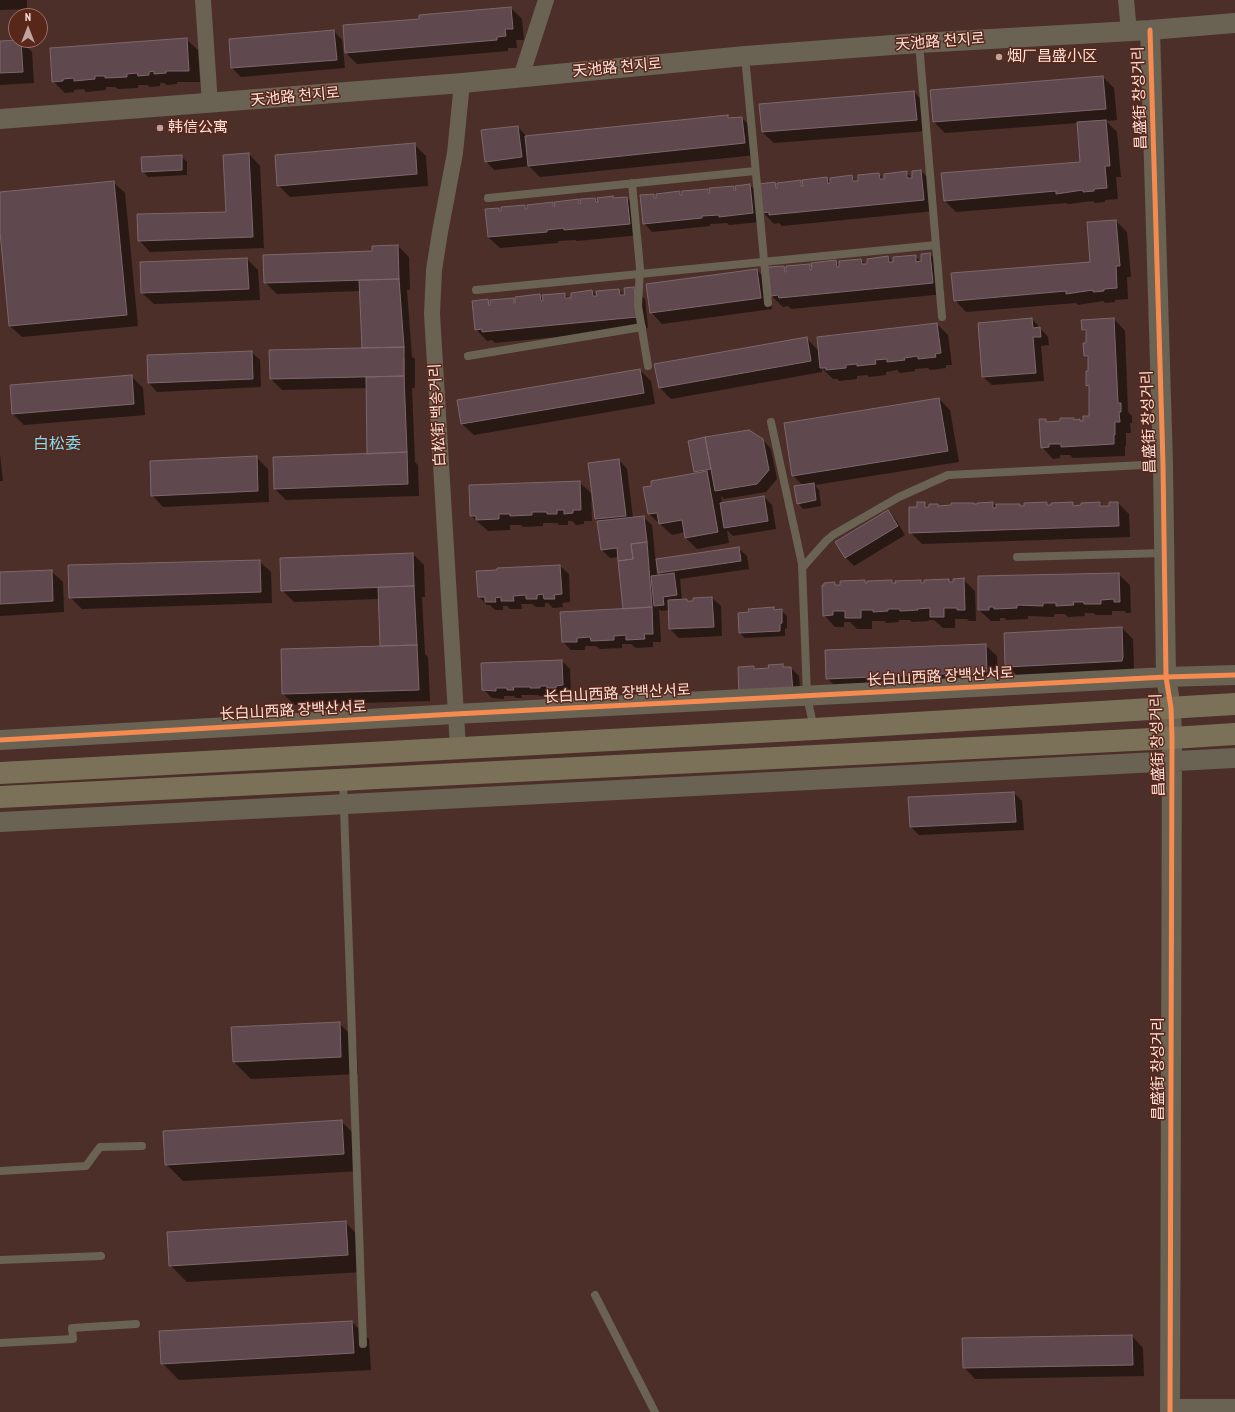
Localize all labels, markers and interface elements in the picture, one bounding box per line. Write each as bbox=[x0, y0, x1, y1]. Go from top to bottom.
north arrow bbox=[8, 8, 48, 48]
text: N bbox=[25, 10, 31, 24]
street label: 天池路 천지로 bbox=[895, 30, 985, 54]
street label: 昌盛街 창성거리 bbox=[1129, 46, 1151, 150]
place label: 烟厂昌盛小区 bbox=[1007, 48, 1097, 66]
marker: 烟厂昌盛小区 bbox=[994, 52, 1004, 62]
street label: 天池路 천지로 bbox=[572, 55, 662, 81]
street label: 天池路 천지로 bbox=[250, 84, 340, 110]
place label: 韩信公寓 bbox=[168, 119, 228, 137]
marker: 韩信公寓 bbox=[155, 123, 165, 133]
street label: 白松街 백송거리 bbox=[426, 363, 450, 467]
street label: 昌盛街 창성거리 bbox=[1138, 370, 1160, 474]
district label: 白松委 bbox=[33, 434, 81, 454]
street label: 长白山西路 장백산서로 bbox=[866, 664, 1014, 690]
street label: 长白山西路 장백산서로 bbox=[543, 681, 691, 707]
street label: 昌盛街 창성거리 bbox=[1147, 693, 1169, 797]
street label: 长白山西路 장백산서로 bbox=[219, 698, 367, 724]
street label: 昌盛街 창성거리 bbox=[1150, 1017, 1168, 1121]

